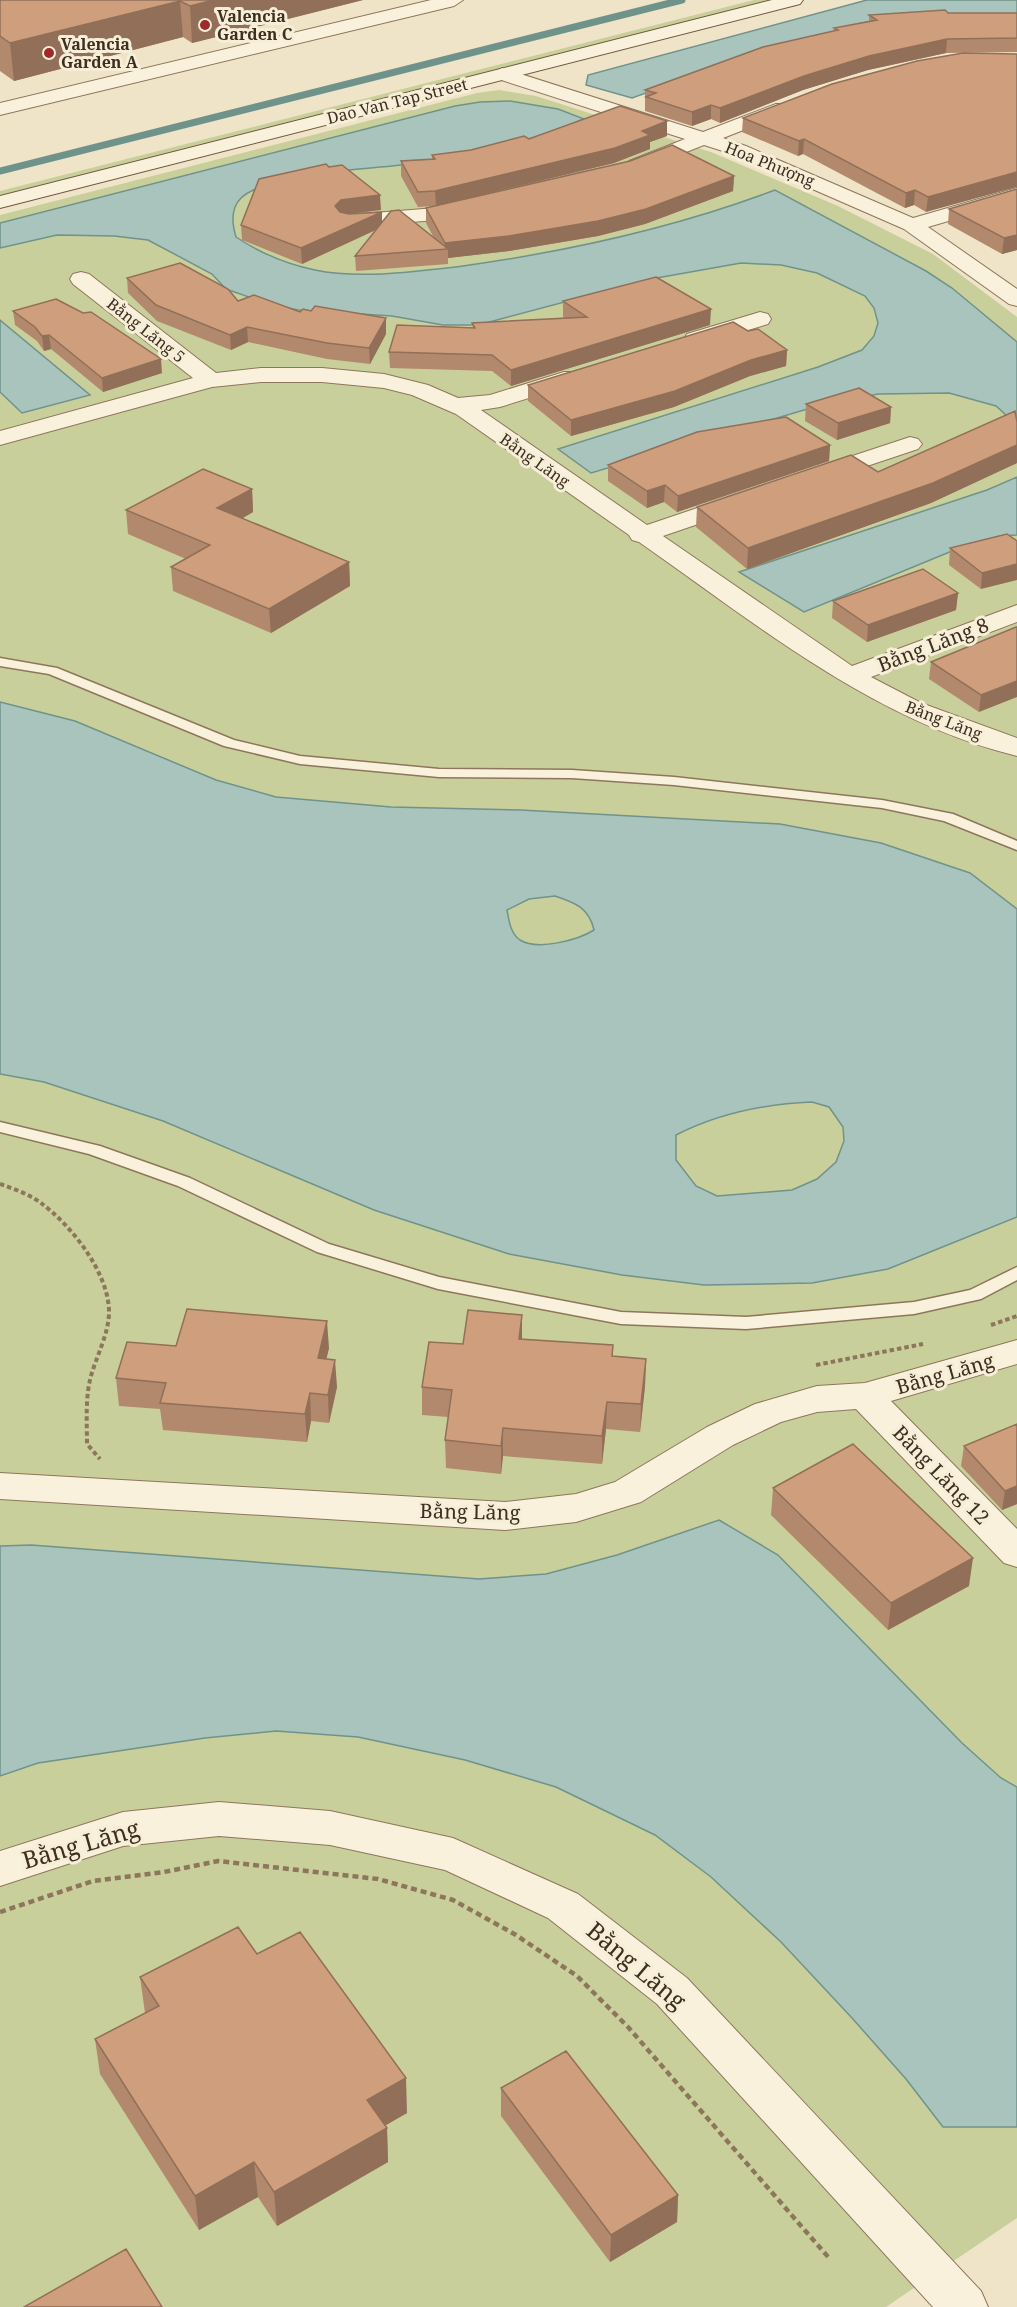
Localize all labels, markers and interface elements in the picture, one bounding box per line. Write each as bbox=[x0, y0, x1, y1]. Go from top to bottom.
place label: Valencia Garden C bbox=[217, 5, 293, 45]
marker: Valencia Garden C bbox=[198, 18, 212, 32]
place label: Valencia Garden A bbox=[61, 33, 139, 73]
marker: Valencia Garden A bbox=[42, 46, 56, 60]
street label: Dao Van Tap Street bbox=[324, 73, 470, 129]
street label: Hoa Phượng bbox=[722, 136, 818, 192]
street label: Bằng Lăng 5 bbox=[102, 293, 190, 367]
street label: Bằng Lăng bbox=[496, 428, 575, 492]
street label: Bằng Lăng 8 bbox=[873, 611, 992, 678]
street label: Bằng Lăng bbox=[902, 695, 986, 745]
street label: Bằng Lăng bbox=[893, 1347, 997, 1400]
street label: Bằng Lăng 12 bbox=[887, 1419, 996, 1530]
street label: Bằng Lăng bbox=[419, 1497, 521, 1526]
street label: Bằng Lăng bbox=[18, 1811, 143, 1876]
street label: Bằng Lăng bbox=[580, 1913, 694, 2016]

